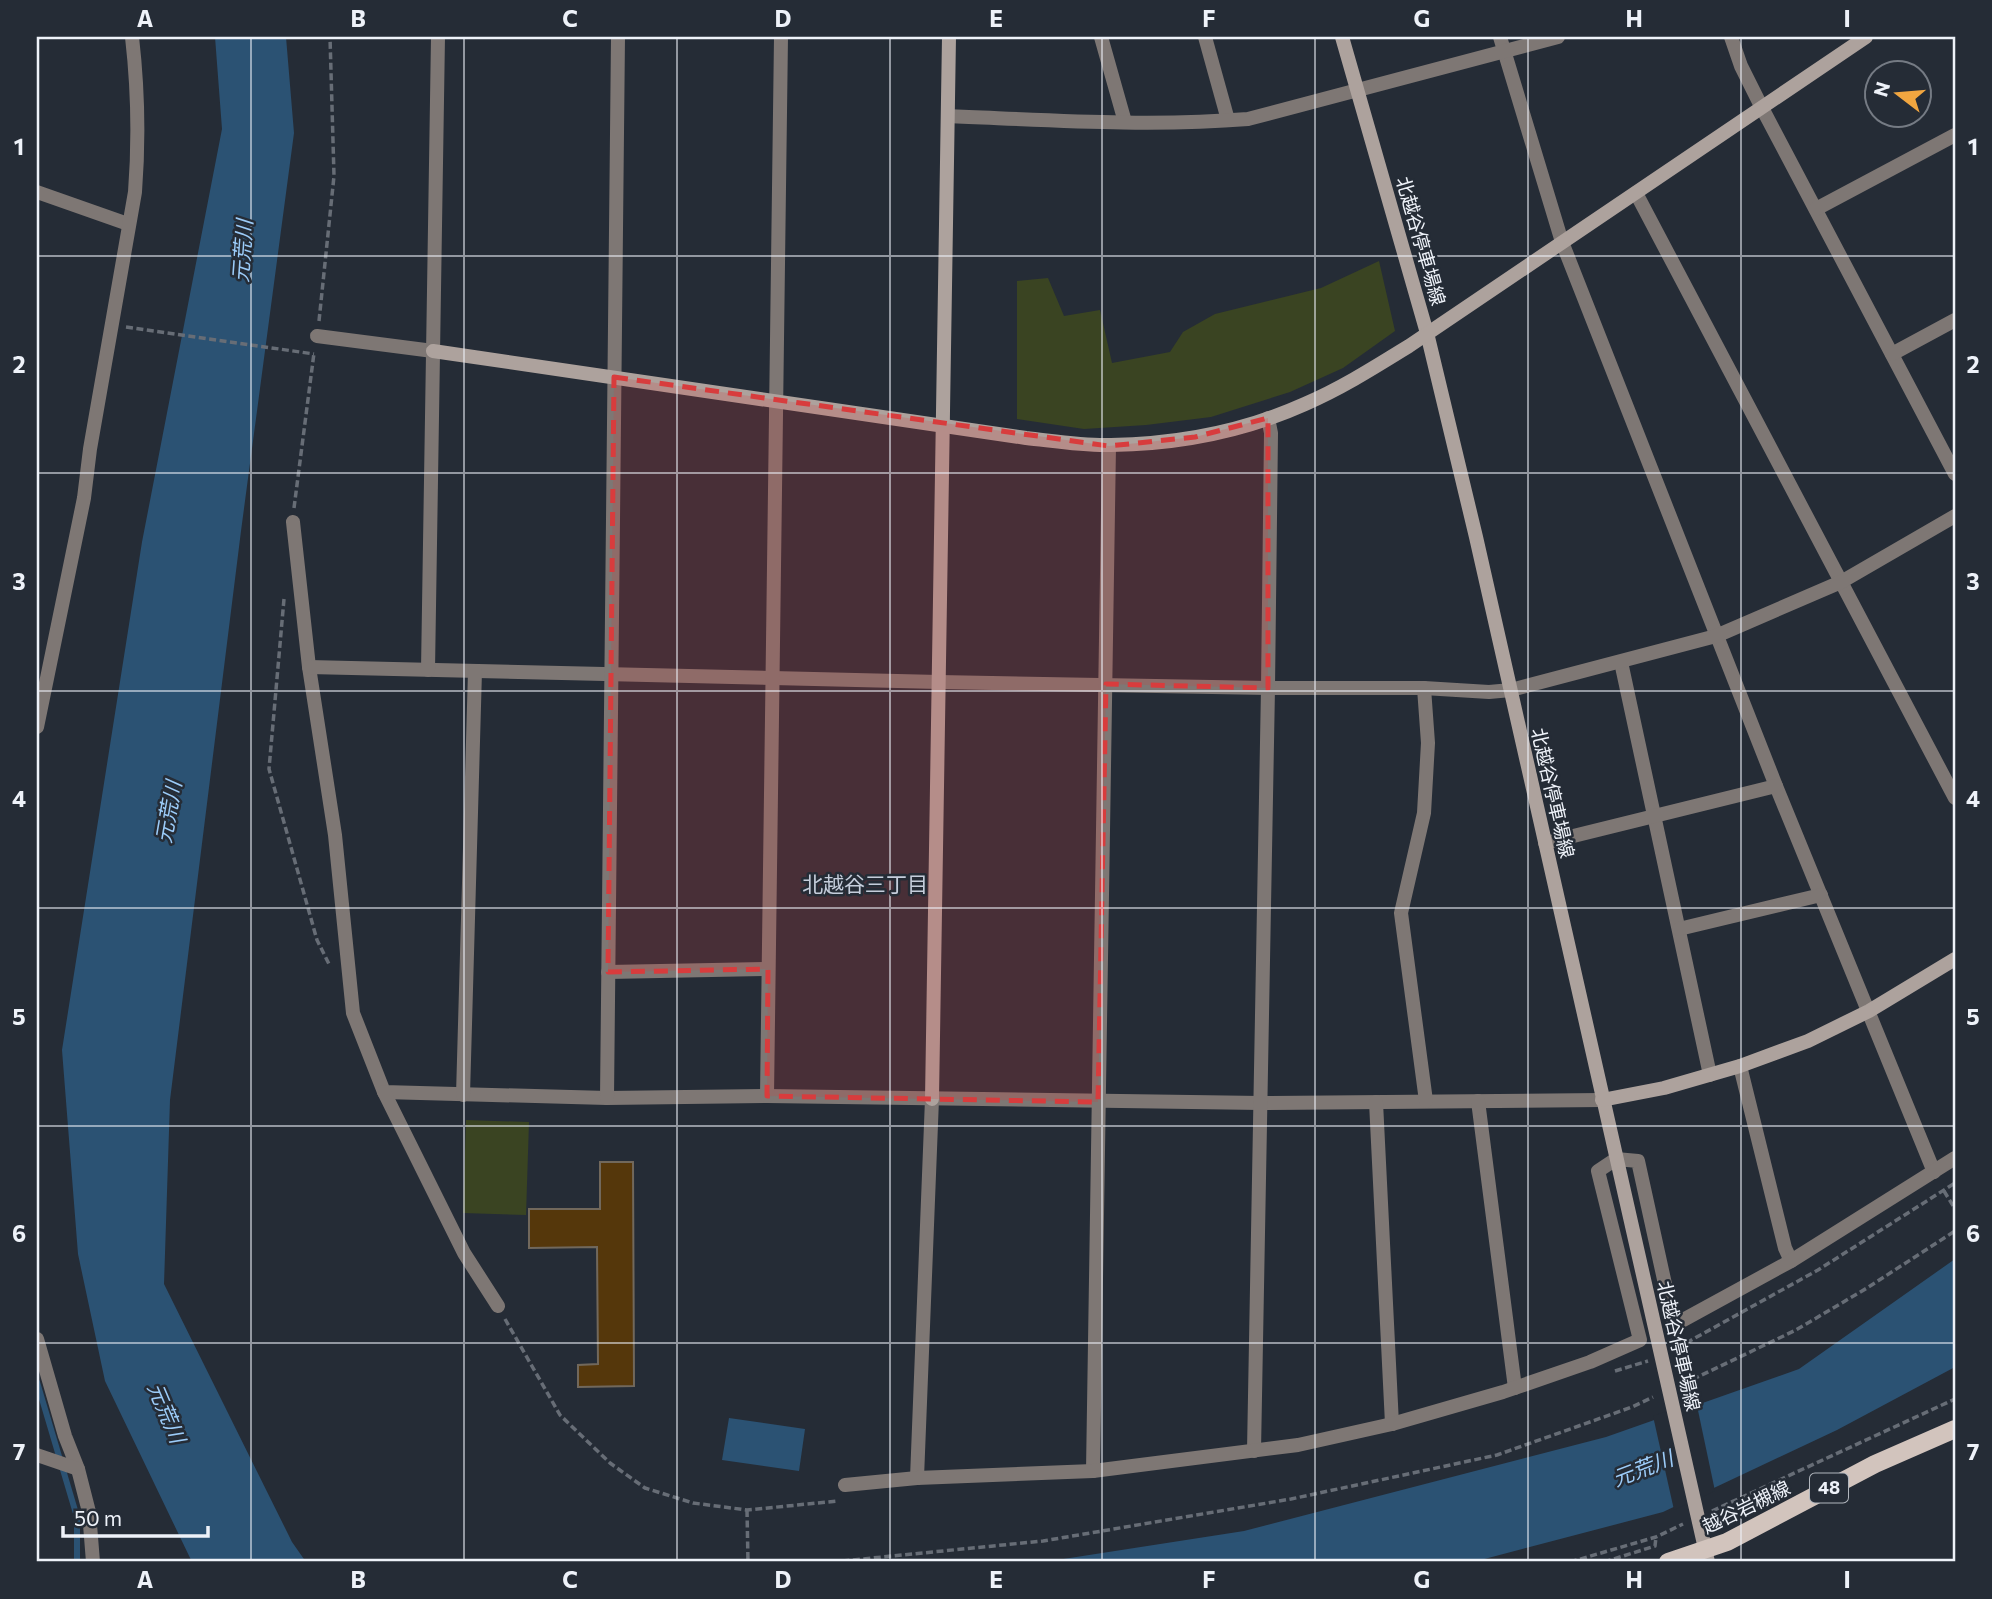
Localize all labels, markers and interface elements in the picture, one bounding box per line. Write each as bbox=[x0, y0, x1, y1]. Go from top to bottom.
text: A bbox=[137, 4, 154, 32]
text: B bbox=[350, 4, 366, 32]
text: C bbox=[562, 4, 578, 32]
text: D bbox=[775, 4, 792, 32]
text: E bbox=[989, 4, 1003, 32]
text: F bbox=[1202, 4, 1216, 32]
text: G bbox=[1414, 4, 1430, 32]
text: H bbox=[1625, 4, 1643, 32]
text: I bbox=[1843, 4, 1851, 32]
north arrow bbox=[1862, 60, 1932, 130]
text: N bbox=[1868, 79, 1894, 99]
text: 1 bbox=[14, 132, 24, 160]
text: 1 bbox=[1968, 132, 1978, 160]
street label: 北越谷停車場線 bbox=[1392, 174, 1451, 308]
water label: 元荒川 bbox=[227, 217, 256, 283]
text: 2 bbox=[12, 350, 26, 378]
text: 2 bbox=[1966, 350, 1980, 378]
text: 3 bbox=[12, 567, 26, 595]
text: 3 bbox=[1966, 567, 1980, 595]
street label: 北越谷停車場線 bbox=[1527, 725, 1580, 860]
water label: 元荒川 bbox=[150, 777, 186, 845]
text: 4 bbox=[12, 784, 26, 812]
text: 4 bbox=[1966, 784, 1980, 812]
district label: 北越谷三丁目 bbox=[802, 871, 928, 896]
text: 5 bbox=[12, 1002, 26, 1030]
text: 5 bbox=[1966, 1002, 1980, 1030]
text: 6 bbox=[12, 1219, 26, 1247]
text: 6 bbox=[1966, 1219, 1980, 1247]
street label: 北越谷停車場線 bbox=[1653, 1278, 1706, 1413]
water label: 元荒川 bbox=[144, 1379, 192, 1448]
text: 7 bbox=[13, 1437, 25, 1465]
text: 7 bbox=[1967, 1437, 1979, 1465]
water label: 元荒川 bbox=[1609, 1444, 1678, 1491]
road number: 48 bbox=[1810, 1474, 1848, 1503]
street label: 越谷岩槻線 bbox=[1698, 1475, 1794, 1538]
scale bar bbox=[63, 1494, 208, 1538]
text: 50 m bbox=[74, 1505, 122, 1530]
text: A bbox=[137, 1565, 154, 1593]
text: B bbox=[350, 1565, 366, 1593]
text: C bbox=[562, 1565, 578, 1593]
text: D bbox=[775, 1565, 792, 1593]
text: E bbox=[989, 1565, 1003, 1593]
text: F bbox=[1202, 1565, 1216, 1593]
text: G bbox=[1414, 1565, 1430, 1593]
text: H bbox=[1625, 1565, 1643, 1593]
text: I bbox=[1843, 1565, 1851, 1593]

